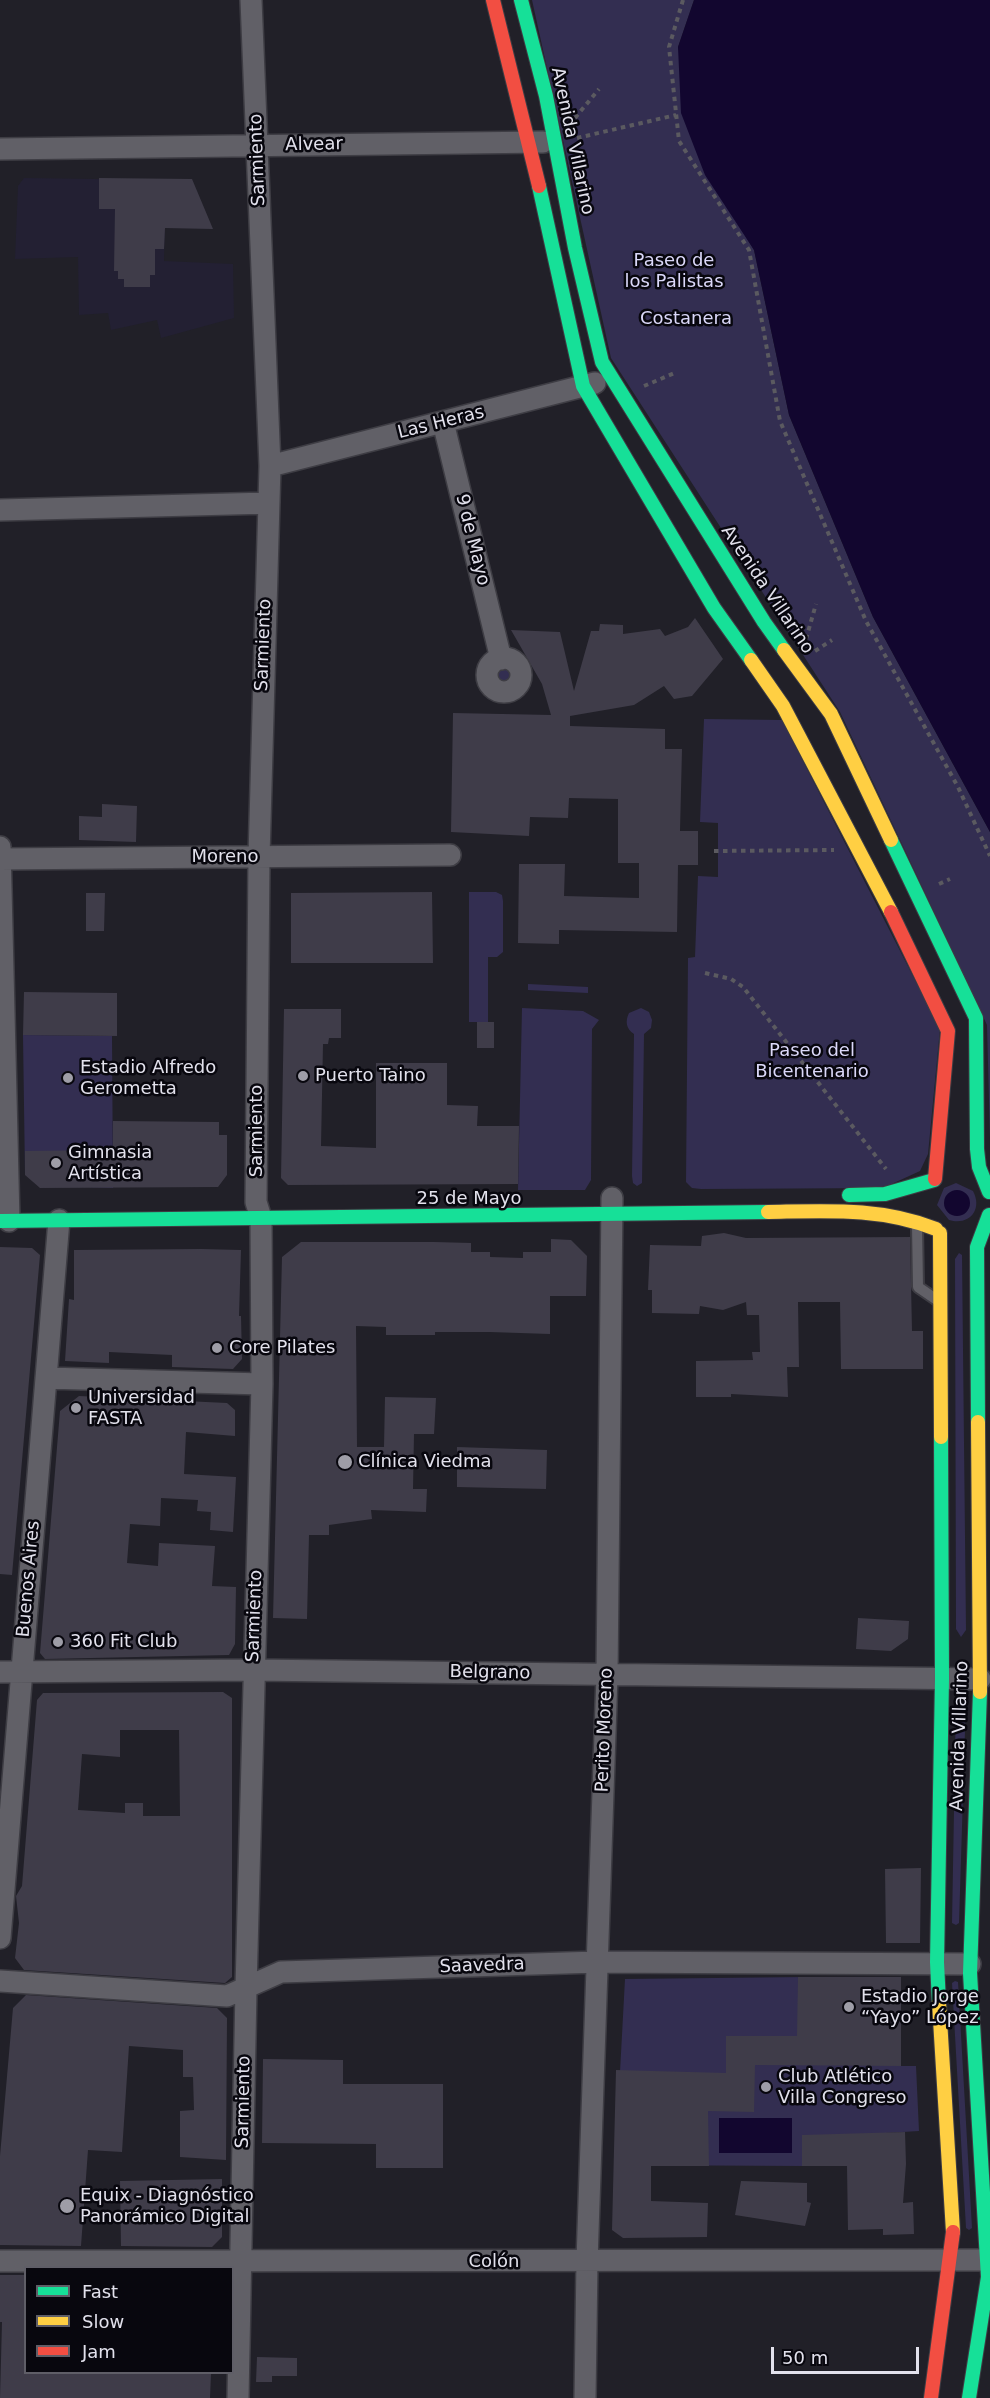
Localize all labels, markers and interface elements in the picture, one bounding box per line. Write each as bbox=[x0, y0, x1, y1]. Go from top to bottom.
street label: Avenida Villarino bbox=[546, 65, 598, 217]
street label: Sarmiento bbox=[246, 113, 270, 207]
street label: Alvear bbox=[285, 134, 343, 156]
park label: Paseo de los Palistas bbox=[624, 250, 724, 292]
park label: Costanera bbox=[640, 308, 732, 330]
street label: Las Heras bbox=[395, 402, 487, 444]
street label: 9 de Mayo bbox=[450, 492, 494, 588]
street label: Avenida Villarino bbox=[716, 522, 818, 658]
street label: Sarmiento bbox=[252, 598, 276, 692]
street label: Moreno bbox=[191, 846, 259, 868]
park label: Paseo del Bicentenario bbox=[755, 1040, 869, 1082]
place label: Estadio Alfredo Gerometta bbox=[80, 1057, 216, 1100]
place label: Puerto Taino bbox=[315, 1065, 426, 1087]
marker: Puerto Taino bbox=[296, 1069, 310, 1083]
marker: Estadio Alfredo Gerometta bbox=[61, 1071, 75, 1085]
street label: Sarmiento bbox=[246, 1085, 268, 1177]
place label: Gimnasia Artística bbox=[68, 1142, 152, 1184]
marker: Gimnasia Artística bbox=[49, 1156, 63, 1170]
street label: 25 de Mayo bbox=[416, 1188, 522, 1210]
place label: Core Pilates bbox=[229, 1337, 335, 1359]
marker: Core Pilates bbox=[210, 1341, 224, 1355]
place label: Universidad FASTA bbox=[88, 1387, 195, 1430]
marker: Universidad FASTA bbox=[69, 1401, 83, 1415]
place label: Clínica Viedma bbox=[358, 1451, 492, 1473]
marker: Clínica Viedma bbox=[336, 1453, 354, 1471]
street label: Buenos Aires bbox=[13, 1520, 45, 1638]
street label: Sarmiento bbox=[243, 1569, 267, 1663]
place label: 360 Fit Club bbox=[70, 1631, 177, 1653]
marker: 360 Fit Club bbox=[51, 1635, 65, 1649]
street label: Avenida Villarino bbox=[947, 1660, 973, 1812]
street label: Belgrano bbox=[449, 1661, 531, 1685]
street label: Perito Moreno bbox=[592, 1667, 618, 1793]
street label: Saavedra bbox=[439, 1954, 525, 1978]
place label: Estadio Jorge “Yayo” López bbox=[861, 1986, 979, 2028]
marker: Estadio Jorge “Yayo” López bbox=[842, 2000, 856, 2014]
street label: Sarmiento bbox=[232, 2056, 256, 2148]
place label: Club Atlético Villa Congreso bbox=[778, 2066, 907, 2108]
marker: Club Atlético Villa Congreso bbox=[759, 2080, 773, 2094]
place label: Equix - Diagnóstico Panorámico Digital bbox=[80, 2185, 254, 2228]
marker: Equix - Diagnóstico Panorámico Digital bbox=[58, 2197, 76, 2215]
street label: Colón bbox=[468, 2251, 520, 2273]
legend bbox=[24, 2266, 234, 2374]
text: Fast bbox=[82, 2281, 118, 2302]
text: Slow bbox=[82, 2311, 124, 2332]
scale bar bbox=[774, 2335, 922, 2373]
text: Jam bbox=[82, 2341, 116, 2362]
text: 50 m bbox=[782, 2347, 828, 2368]

